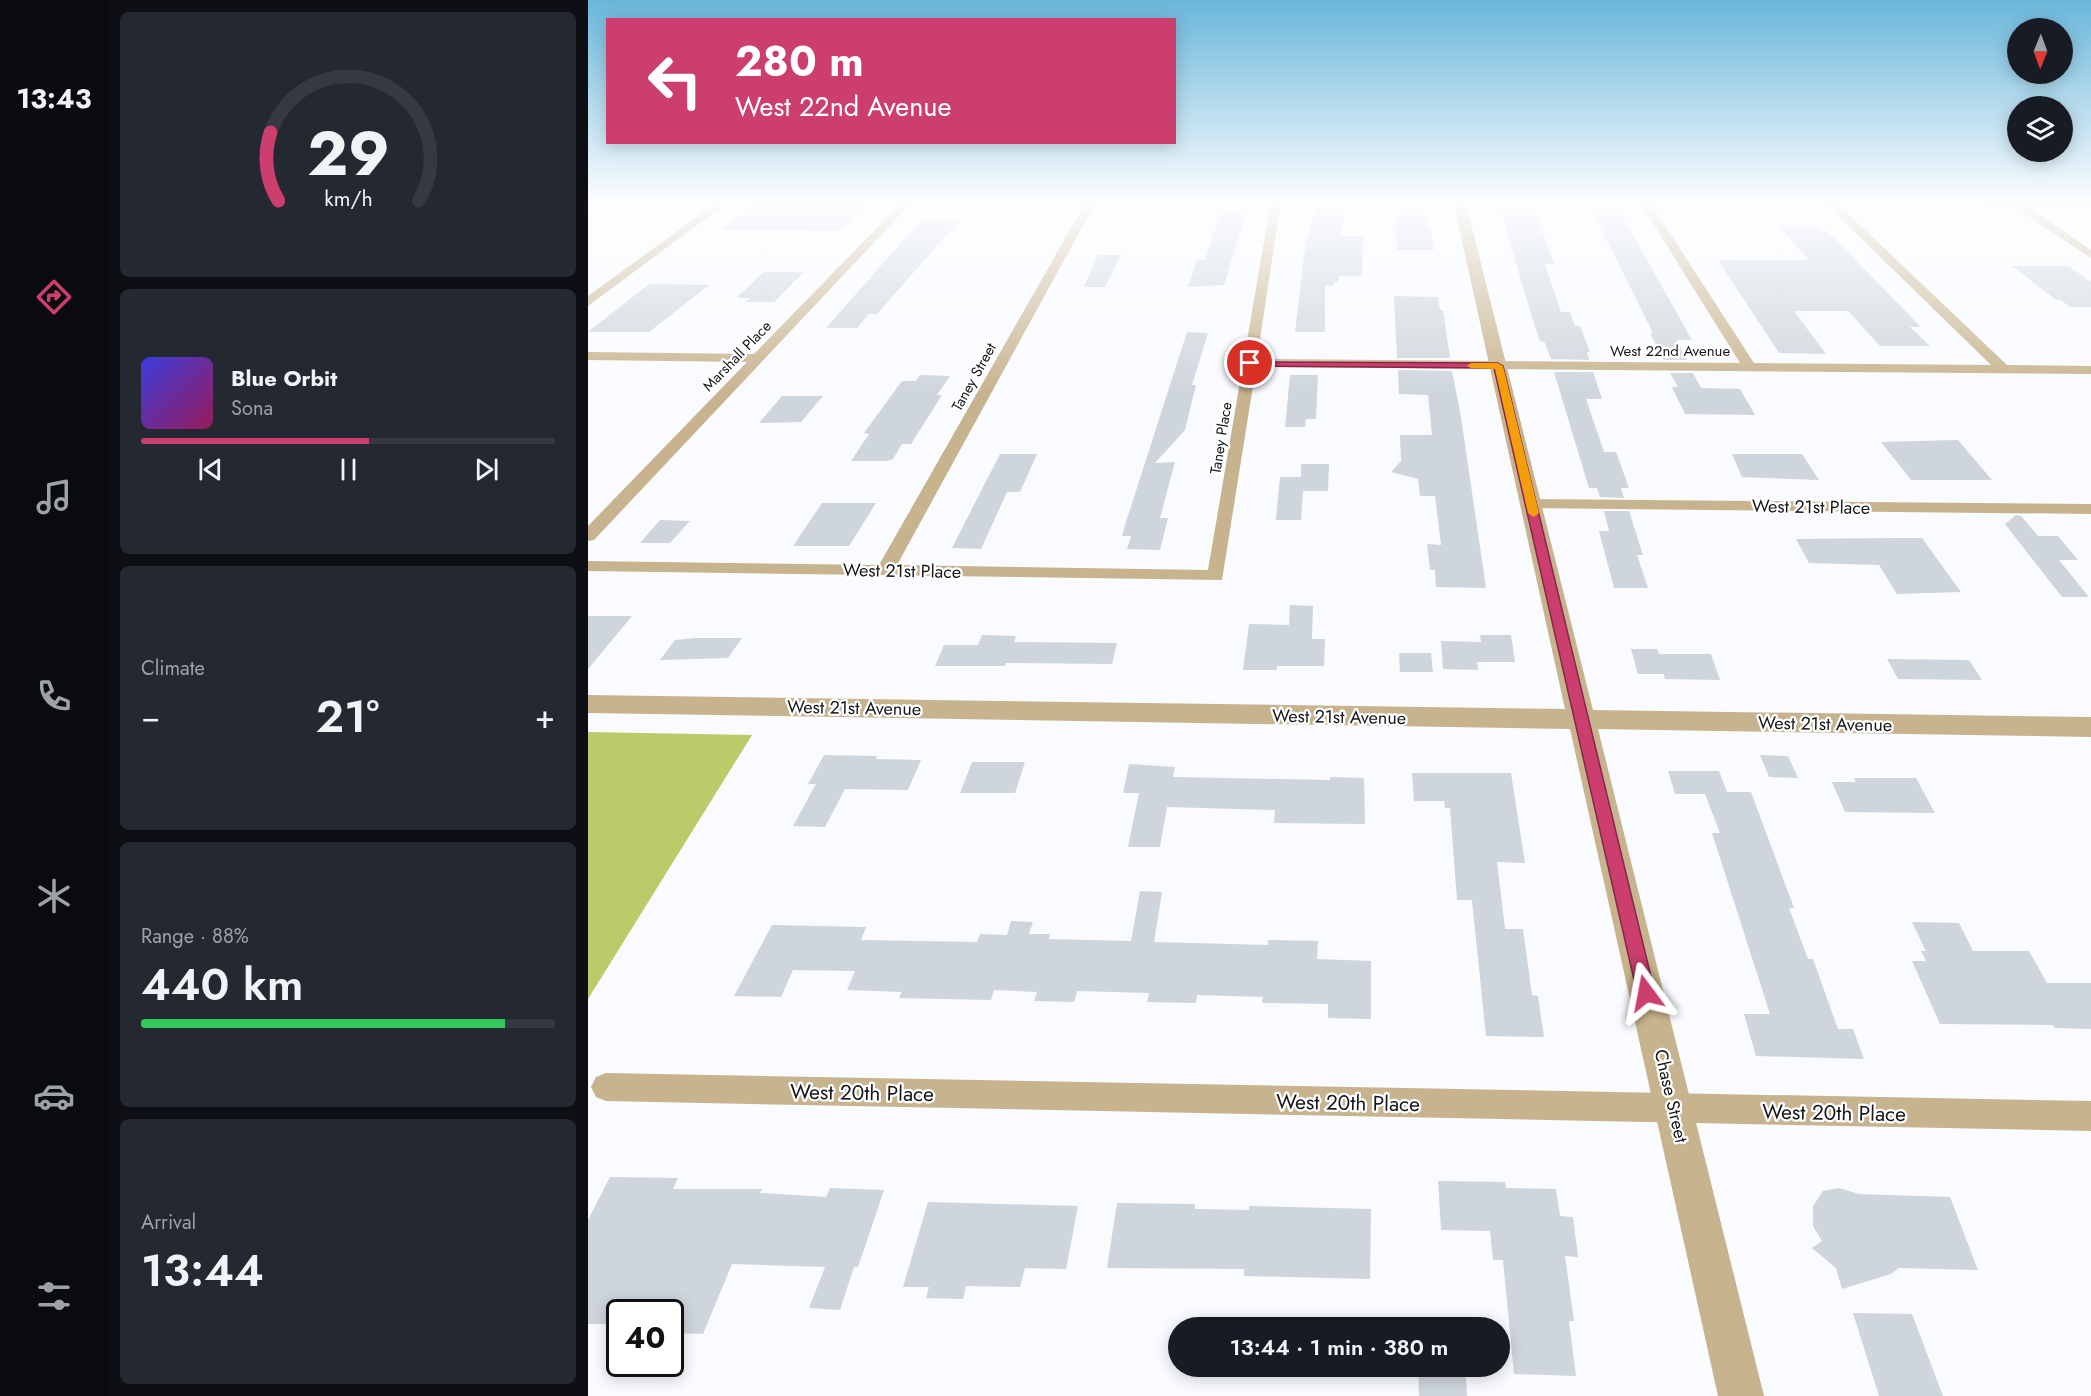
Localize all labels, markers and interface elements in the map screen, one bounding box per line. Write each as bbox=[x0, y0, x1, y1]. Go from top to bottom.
north arrow bbox=[2007, 18, 2073, 84]
map controls bbox=[2007, 18, 2073, 162]
text: 280 m bbox=[735, 31, 864, 92]
icon: left bbox=[636, 42, 714, 120]
text: 13:43 bbox=[17, 79, 91, 118]
text: West 22nd Avenue bbox=[735, 87, 951, 126]
button: layers bbox=[2007, 96, 2073, 162]
text: 29 bbox=[307, 109, 389, 199]
text: km/h bbox=[324, 184, 372, 215]
icon: directions bbox=[33, 276, 75, 318]
street label: Marshall Place bbox=[698, 315, 777, 396]
pin bbox=[1224, 337, 1275, 388]
street label: Taney Street bbox=[946, 339, 1002, 415]
street label: West 22nd Avenue bbox=[1610, 340, 1730, 362]
icon: arrive bbox=[1233, 346, 1266, 379]
text: Blue Orbit bbox=[231, 362, 337, 394]
text: Sona bbox=[231, 394, 273, 423]
street label: Taney Place bbox=[1204, 400, 1238, 476]
icon: previous bbox=[194, 453, 227, 486]
icon: pause bbox=[332, 453, 365, 486]
icon: next bbox=[470, 453, 503, 486]
icon: music bbox=[33, 476, 75, 518]
street label: West 21st Place bbox=[1752, 493, 1870, 521]
street label: West 21st Place bbox=[843, 557, 961, 585]
text: Climate bbox=[141, 654, 205, 683]
icon: phone bbox=[33, 675, 75, 717]
text: 21° bbox=[316, 684, 379, 749]
text: − bbox=[141, 693, 160, 740]
text: + bbox=[535, 693, 555, 740]
street label: West 21st Avenue bbox=[787, 694, 921, 722]
street label: West 21st Avenue bbox=[1272, 703, 1406, 731]
street label: West 21st Avenue bbox=[1758, 710, 1892, 738]
icon: climate bbox=[33, 875, 75, 917]
text: Range · 88% bbox=[141, 922, 249, 951]
text: 440 km bbox=[141, 952, 303, 1017]
position arrow bbox=[1614, 961, 1678, 1025]
street label: Chase Street bbox=[1648, 1047, 1695, 1146]
icon: car bbox=[33, 1075, 75, 1117]
street label: West 20th Place bbox=[790, 1077, 934, 1109]
street label: West 20th Place bbox=[1276, 1087, 1420, 1119]
street label: West 20th Place bbox=[1762, 1097, 1906, 1129]
text: Arrival bbox=[141, 1208, 196, 1237]
text: 13:44 bbox=[141, 1238, 264, 1303]
icon: filters bbox=[33, 1275, 75, 1317]
speed limit sign: 40 bbox=[606, 1299, 684, 1377]
text: 13:44 · 1 min · 380 m bbox=[1230, 1331, 1448, 1363]

